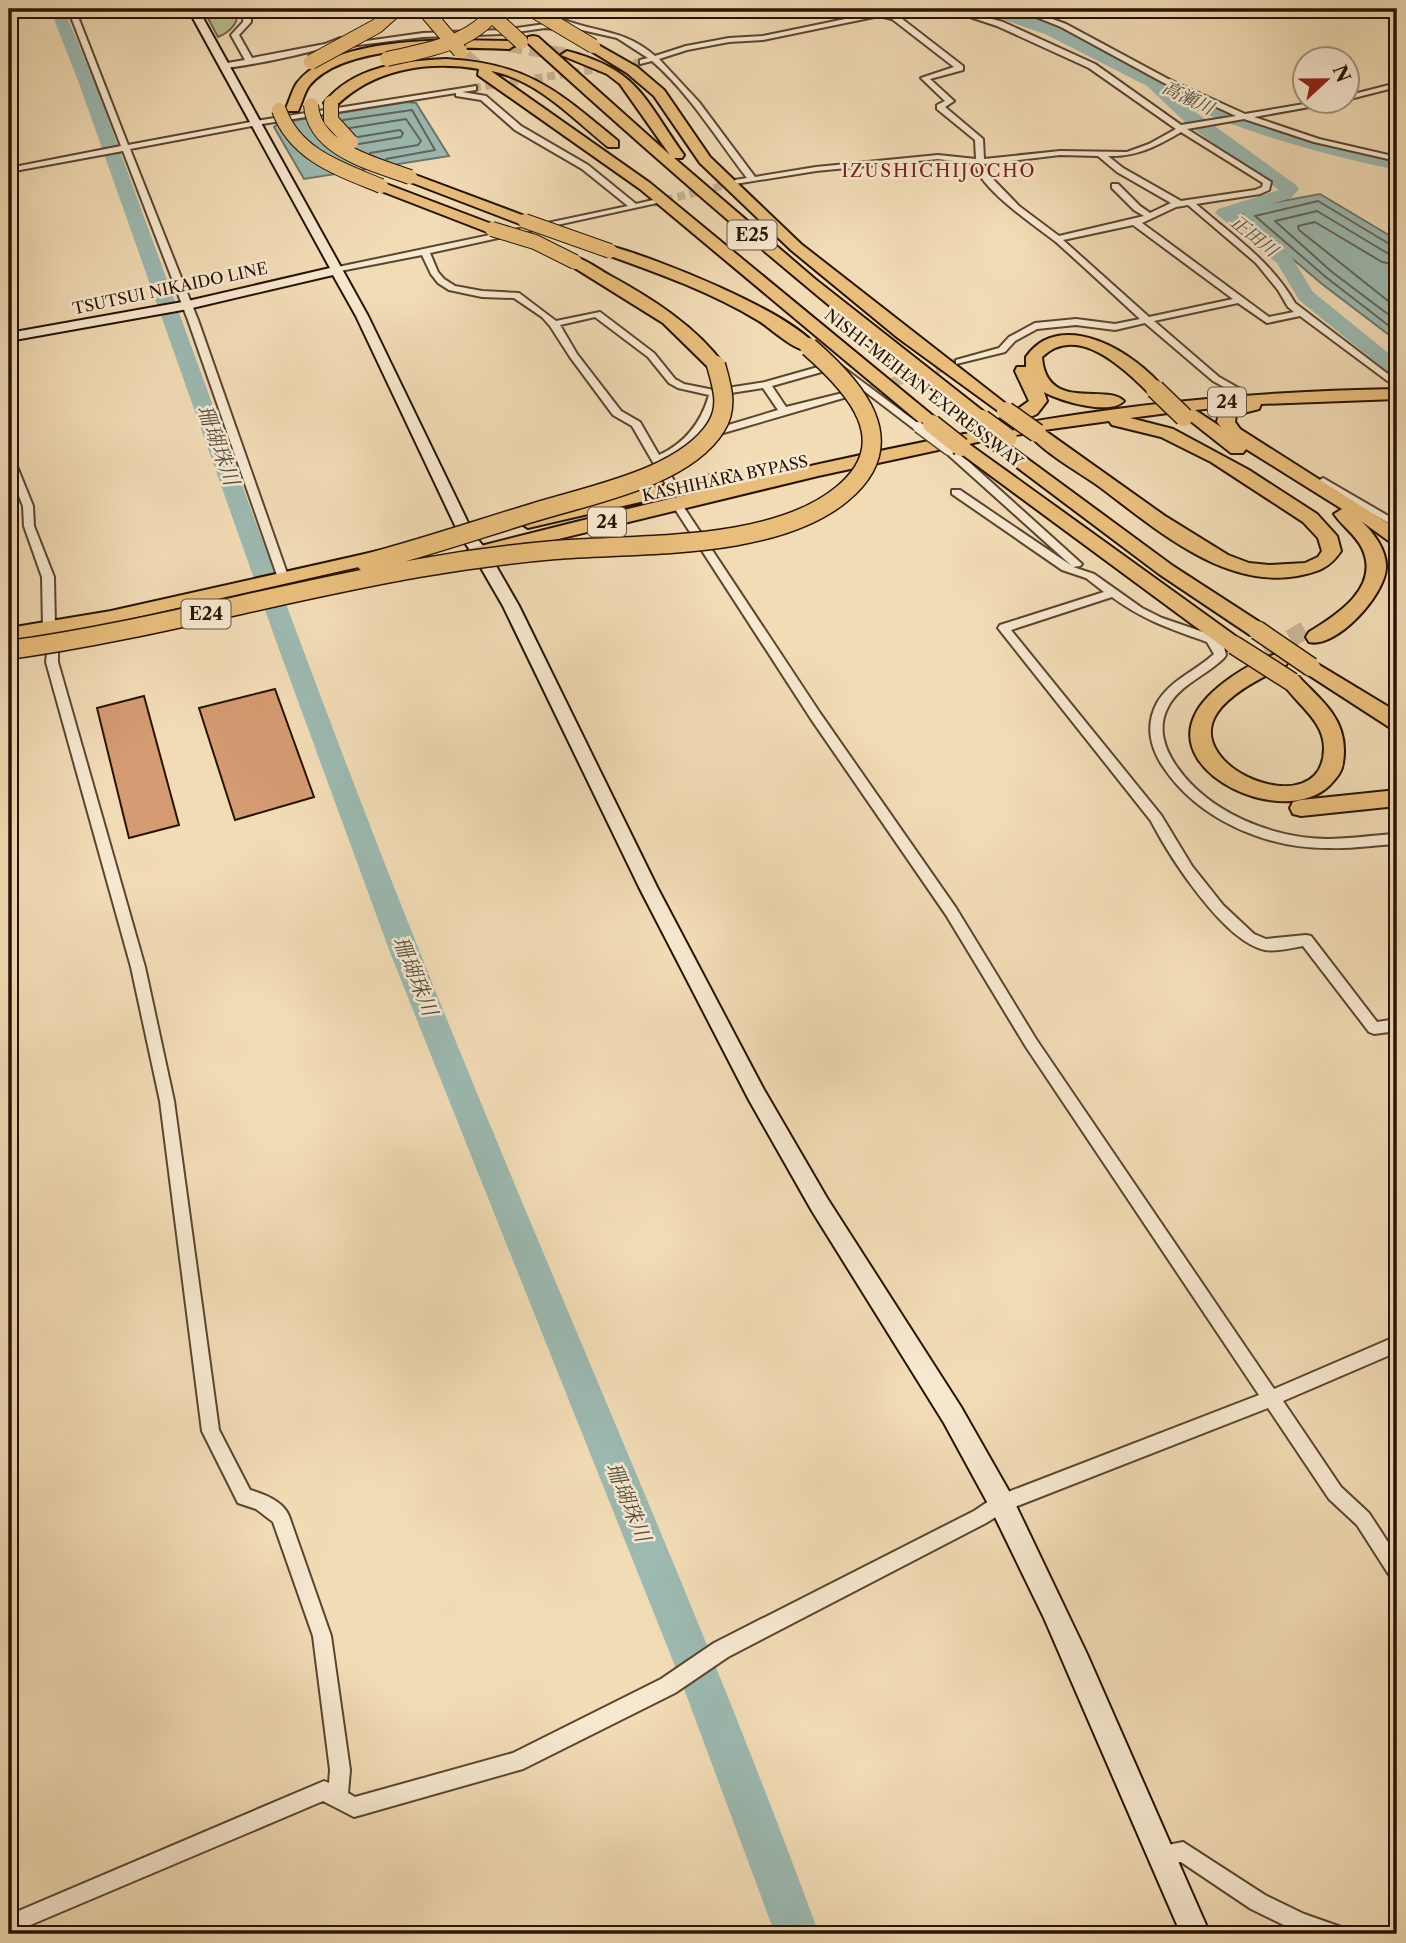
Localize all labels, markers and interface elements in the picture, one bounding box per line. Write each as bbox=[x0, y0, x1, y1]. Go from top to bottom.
north arrow bbox=[1290, 46, 1360, 116]
text: N bbox=[1328, 62, 1355, 86]
water label: 高瀬川 bbox=[1159, 76, 1219, 121]
district label: IZUSHICHIJOCHO bbox=[841, 160, 1037, 182]
water label: 正田川 bbox=[1226, 210, 1283, 263]
road number: E25 bbox=[728, 220, 776, 249]
street label: TSUTSUI NIKAIDO LINE bbox=[71, 258, 269, 318]
street label: NISHI-MEIHAN EXPRESSWAY bbox=[821, 304, 1028, 472]
road number: 24 bbox=[1208, 388, 1246, 416]
water label: 珊瑚珠川 bbox=[192, 401, 245, 490]
street label: KASHIHARA BYPASS bbox=[640, 451, 810, 505]
road number: 24 bbox=[588, 508, 626, 536]
road number: E24 bbox=[182, 600, 230, 628]
water label: 珊瑚珠川 bbox=[388, 932, 444, 1021]
water label: 珊瑚珠川 bbox=[601, 1458, 657, 1547]

